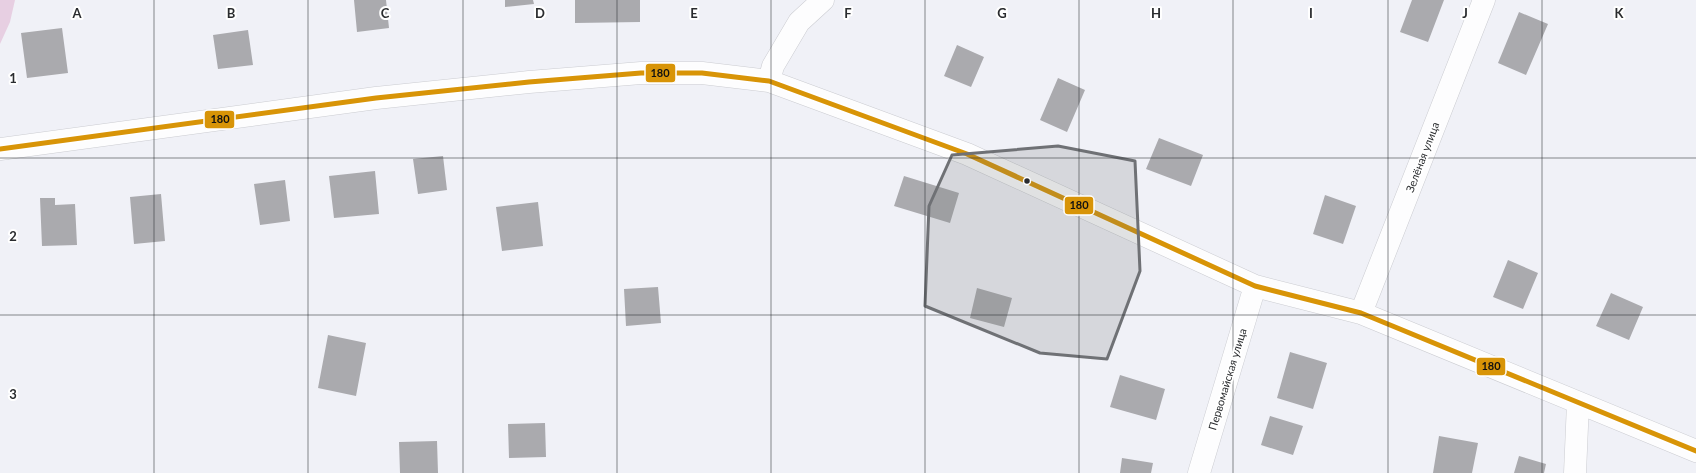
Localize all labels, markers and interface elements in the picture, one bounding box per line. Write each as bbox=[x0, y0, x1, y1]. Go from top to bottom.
text: A bbox=[71, 5, 82, 21]
text: B bbox=[227, 5, 236, 21]
text: C bbox=[381, 5, 390, 21]
text: D bbox=[535, 5, 545, 21]
text: E bbox=[690, 5, 698, 21]
text: F bbox=[844, 5, 852, 21]
text: G bbox=[997, 5, 1007, 21]
text: H bbox=[1151, 5, 1161, 21]
text: I bbox=[1309, 5, 1313, 21]
text: J bbox=[1462, 5, 1468, 21]
text: K bbox=[1615, 5, 1625, 21]
line badge: 180 bbox=[645, 63, 676, 83]
text: 180 bbox=[650, 66, 670, 79]
text: 1 bbox=[9, 70, 17, 86]
line badge: 180 bbox=[204, 110, 235, 129]
text: 180 bbox=[210, 112, 230, 125]
street label: Зелёная улица bbox=[1403, 120, 1441, 194]
unlabelled marker bbox=[1022, 176, 1032, 186]
line badge: 180 bbox=[1064, 196, 1094, 215]
text: 180 bbox=[1069, 198, 1089, 211]
text: 2 bbox=[9, 228, 17, 244]
street label: Первомайская улица bbox=[1205, 326, 1249, 432]
line badge: 180 bbox=[1476, 357, 1506, 376]
text: 180 bbox=[1481, 359, 1501, 372]
text: 3 bbox=[9, 386, 17, 402]

